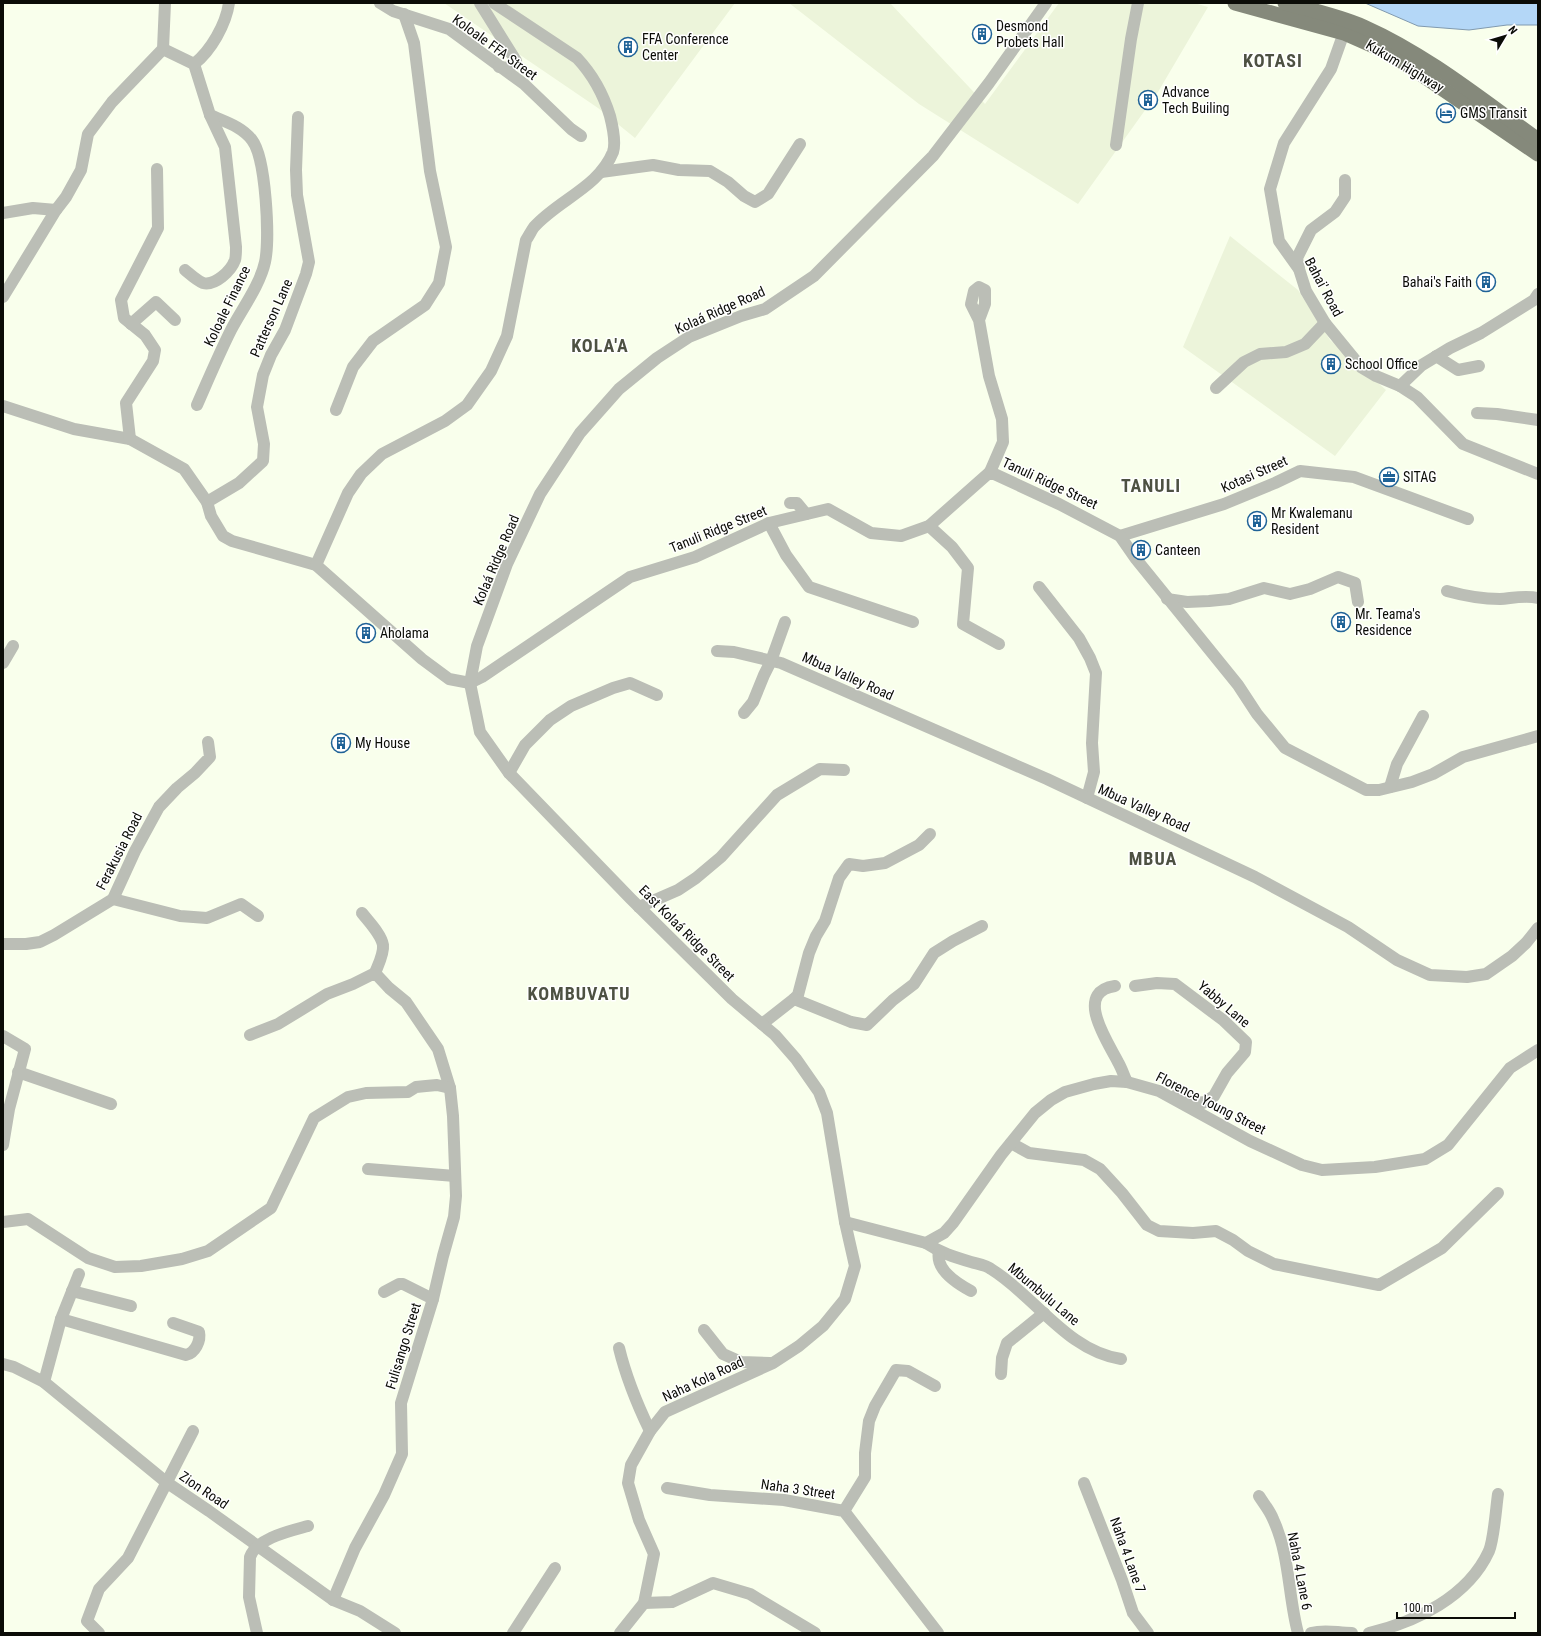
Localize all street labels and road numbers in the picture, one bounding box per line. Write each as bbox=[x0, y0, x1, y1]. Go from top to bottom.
street label: Koloale FFA Street bbox=[450, 11, 540, 83]
street label: Kukum Highway bbox=[1363, 36, 1447, 96]
street label: Bahai' Road bbox=[1302, 255, 1346, 319]
street label: Koloale Finance bbox=[201, 263, 254, 349]
street label: Patterson Lane bbox=[247, 276, 295, 359]
street label: Kolaá Ridge Road bbox=[673, 283, 767, 337]
street label: Kotasi Street bbox=[1218, 452, 1290, 496]
street label: Tanuli Ridge Street bbox=[1000, 454, 1100, 512]
street label: Tanuli Ridge Street bbox=[667, 502, 769, 556]
street label: Kolaá Ridge Road bbox=[470, 512, 522, 608]
street label: Mbua Valley Road bbox=[800, 649, 896, 703]
street label: Mbua Valley Road bbox=[1096, 781, 1192, 835]
street label: Ferakusia Road bbox=[93, 810, 145, 892]
street label: East Kolaá Ridge Street bbox=[636, 882, 738, 984]
street label: Yabby Lane bbox=[1195, 978, 1254, 1031]
street label: Florence Young Street bbox=[1153, 1068, 1269, 1138]
street label: Mbumbulu Lane bbox=[1005, 1259, 1083, 1329]
street label: Fulisango Street bbox=[382, 1301, 424, 1391]
street label: Naha Kola Road bbox=[660, 1353, 746, 1405]
street label: Zion Road bbox=[176, 1468, 232, 1512]
street label: Naha 3 Street bbox=[760, 1476, 836, 1502]
street label: Naha 4 Lane 7 bbox=[1107, 1515, 1149, 1595]
street label: Naha 4 Lane 6 bbox=[1285, 1531, 1315, 1611]

